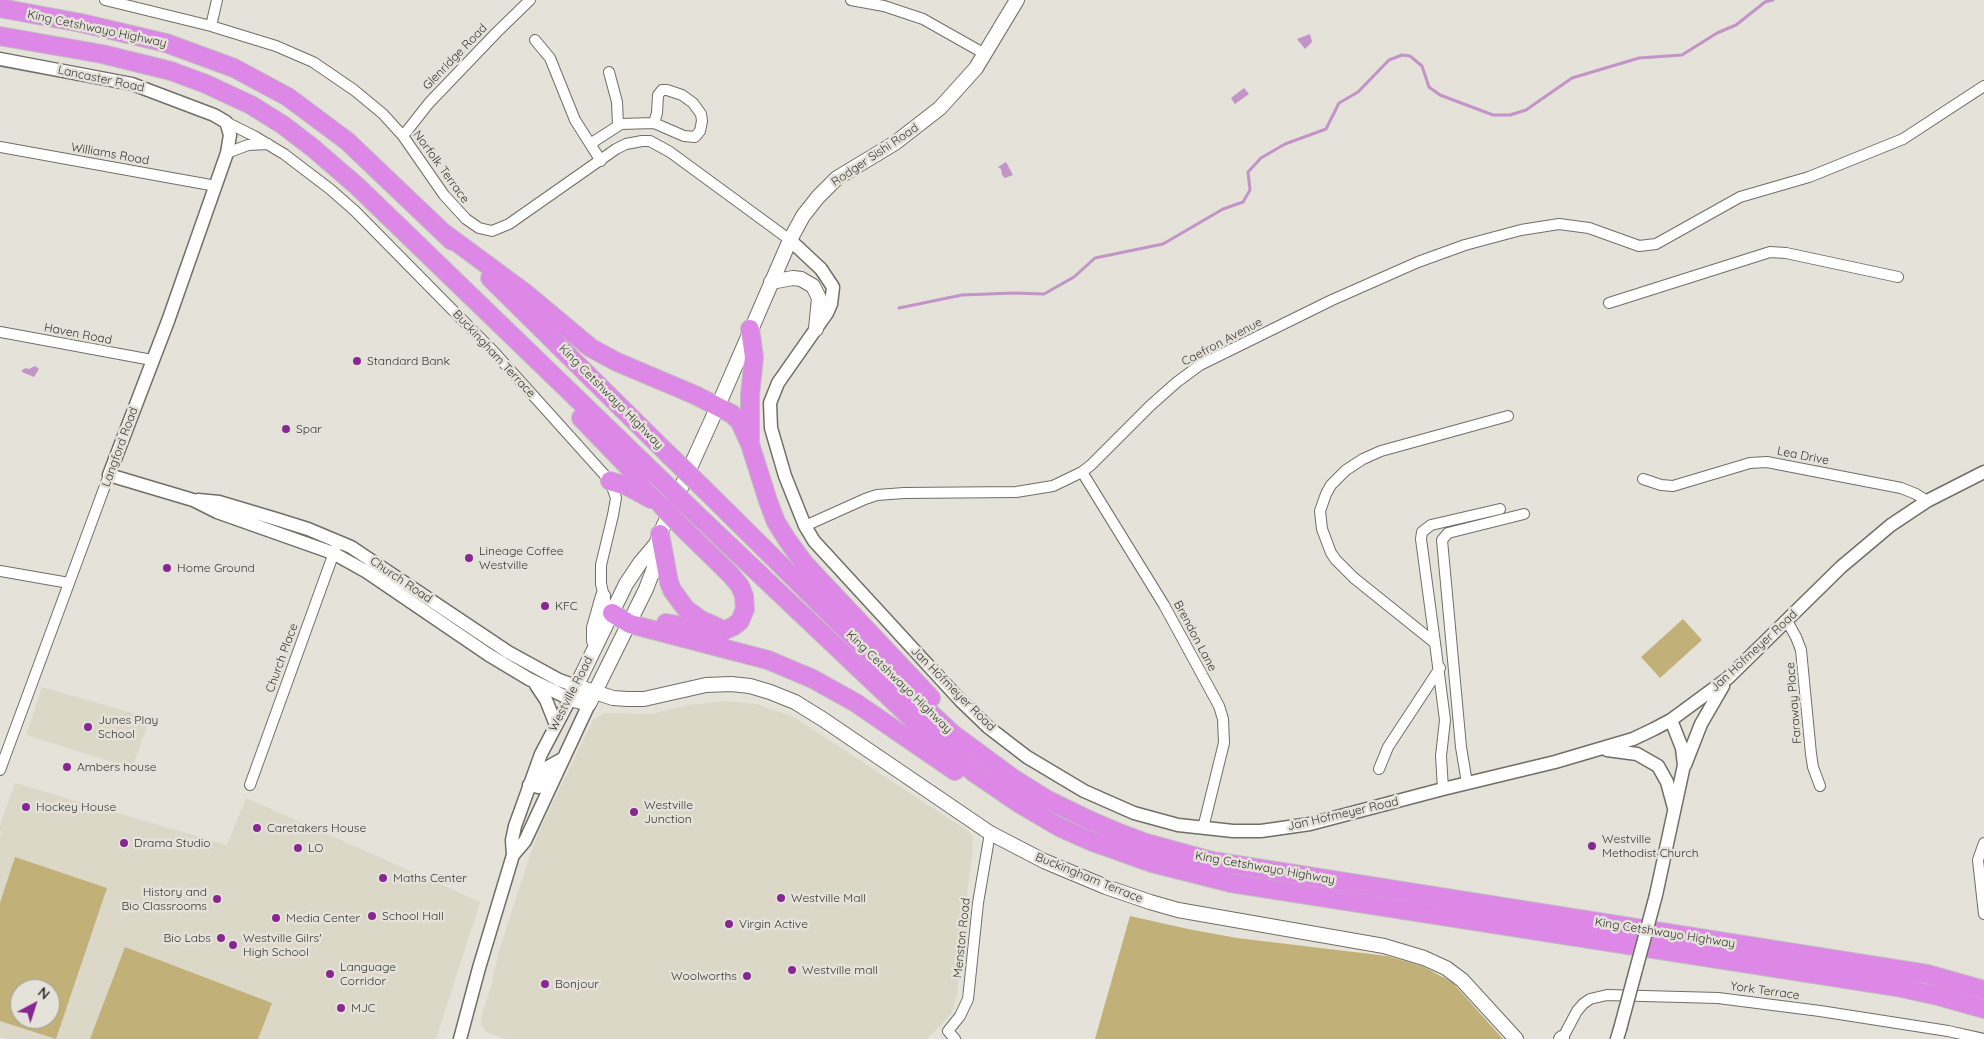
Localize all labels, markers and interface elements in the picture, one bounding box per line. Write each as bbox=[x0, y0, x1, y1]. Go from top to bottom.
street label: King Cetshwayo Highway bbox=[26, 7, 168, 51]
street label: Glenridge Road bbox=[420, 21, 490, 93]
street label: Lancaster Road bbox=[56, 63, 146, 95]
street label: Rodger Sishi Road bbox=[829, 121, 921, 189]
street label: Norfolk Terrace bbox=[410, 128, 472, 206]
street label: Williams Road bbox=[70, 140, 150, 168]
street label: Buckingham Terrace bbox=[450, 307, 538, 401]
street label: Caefron Avenue bbox=[1179, 315, 1265, 369]
street label: Haven Road bbox=[43, 320, 113, 348]
street label: King Cetshwayo Highway bbox=[556, 342, 666, 452]
place label: Standard Bank bbox=[367, 354, 450, 368]
marker: Standard Bank bbox=[351, 355, 363, 367]
street label: Langford Road bbox=[99, 405, 141, 489]
place label: Spar bbox=[296, 422, 322, 436]
marker: Spar bbox=[280, 423, 292, 435]
street label: Lea Drive bbox=[1776, 444, 1830, 468]
place label: Lineage Coffee Westville bbox=[479, 544, 564, 572]
marker: Lineage Coffee Westville bbox=[463, 552, 475, 564]
street label: Church Road bbox=[367, 554, 435, 606]
place label: Home Ground bbox=[177, 561, 255, 575]
marker: Home Ground bbox=[161, 562, 173, 574]
street label: Brendon Lane bbox=[1170, 598, 1220, 674]
place label: KFC bbox=[555, 599, 578, 613]
marker: KFC bbox=[539, 600, 551, 612]
street label: Jan Hofmeyer Road bbox=[1708, 607, 1800, 695]
street label: Church Place bbox=[263, 622, 301, 694]
street label: King Cetshwayo Highway bbox=[843, 627, 955, 737]
street label: Jan Hofmeyer Road bbox=[908, 644, 998, 734]
street label: Westville Road bbox=[546, 654, 596, 734]
street label: Faraway Place bbox=[1783, 661, 1805, 745]
place label: Junes Play School bbox=[98, 713, 158, 741]
marker: Junes Play School bbox=[82, 721, 94, 733]
place label: Ambers house bbox=[77, 760, 157, 774]
marker: Ambers house bbox=[61, 761, 73, 773]
street label: Jan Hofmeyer Road bbox=[1286, 794, 1400, 834]
place label: Westville Junction bbox=[644, 798, 693, 826]
place label: Hockey House bbox=[36, 800, 116, 814]
marker: Hockey House bbox=[20, 801, 32, 813]
marker: Westville Junction bbox=[628, 806, 640, 818]
place label: Caretakers House bbox=[267, 821, 366, 835]
marker: Caretakers House bbox=[251, 822, 263, 834]
place label: Westville Methodist Church bbox=[1602, 832, 1699, 860]
place label: Drama Studio bbox=[134, 836, 211, 850]
marker: Drama Studio bbox=[118, 837, 130, 849]
marker: Westville Methodist Church bbox=[1586, 840, 1598, 852]
place label: LO bbox=[308, 841, 323, 855]
marker: LO bbox=[292, 842, 304, 854]
street label: King Cetshwayo Highway bbox=[1194, 849, 1336, 887]
street label: Buckingham Terrace bbox=[1033, 850, 1145, 906]
place label: Maths Center bbox=[393, 871, 467, 885]
marker: Maths Center bbox=[377, 872, 389, 884]
place label: History and Bio Classrooms bbox=[122, 885, 207, 913]
place label: Westville Mall bbox=[791, 891, 866, 905]
marker: Westville Mall bbox=[775, 892, 787, 904]
marker: History and Bio Classrooms bbox=[211, 893, 223, 905]
street label: Menston Road bbox=[951, 897, 973, 979]
place label: School Hall bbox=[382, 909, 444, 923]
marker: School Hall bbox=[366, 910, 378, 922]
place label: Media Center bbox=[286, 911, 360, 925]
marker: Media Center bbox=[270, 912, 282, 924]
street label: King Cetshwayo Highway bbox=[1594, 915, 1736, 951]
place label: Virgin Active bbox=[739, 917, 808, 931]
marker: Virgin Active bbox=[723, 918, 735, 930]
place label: Bio Labs bbox=[164, 931, 211, 945]
place label: Westville Gilrs' High School bbox=[243, 931, 321, 959]
marker: Bio Labs bbox=[215, 932, 227, 944]
marker: Westville Gilrs' High School bbox=[227, 939, 239, 951]
place label: Language Corridor bbox=[340, 960, 396, 988]
place label: Westville mall bbox=[802, 963, 878, 977]
marker: Westville mall bbox=[786, 964, 798, 976]
marker: Language Corridor bbox=[324, 968, 336, 980]
place label: Woolworths bbox=[671, 969, 737, 983]
marker: Woolworths bbox=[741, 970, 753, 982]
place label: Bonjour bbox=[555, 977, 599, 991]
marker: Bonjour bbox=[539, 978, 551, 990]
north arrow bbox=[10, 979, 60, 1029]
street label: York Terrace bbox=[1729, 979, 1801, 1003]
text: N bbox=[34, 983, 54, 1003]
place label: MJC bbox=[351, 1001, 376, 1015]
marker: MJC bbox=[335, 1002, 347, 1014]

